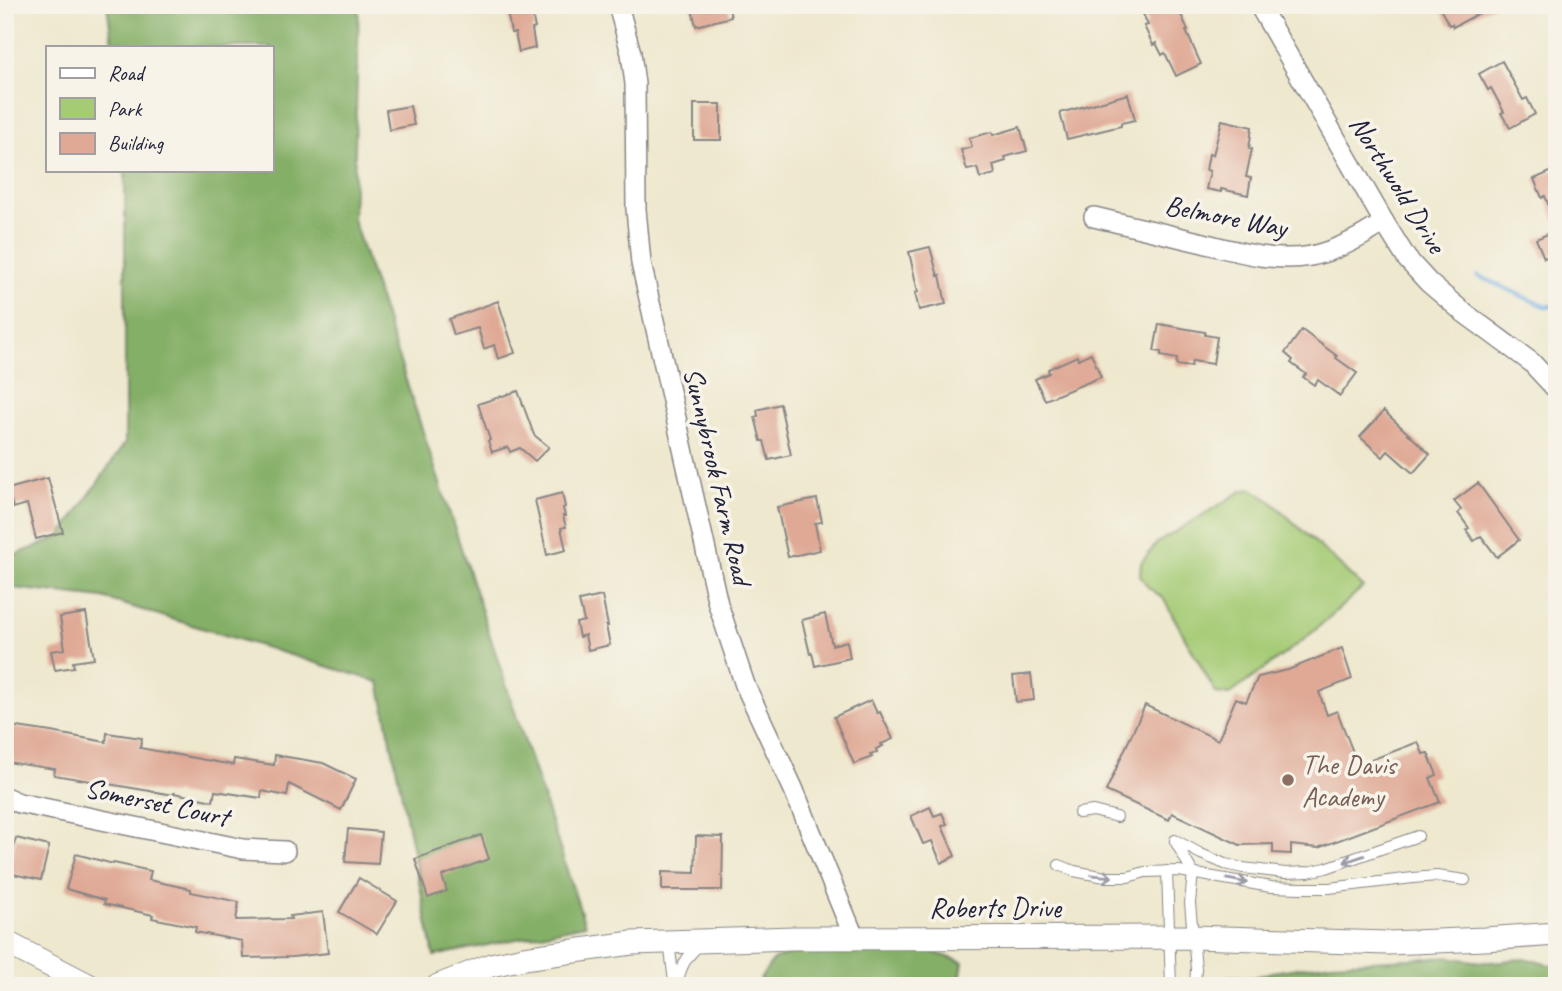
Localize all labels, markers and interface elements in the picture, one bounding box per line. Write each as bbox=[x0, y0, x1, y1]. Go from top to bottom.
legend bbox=[46, 46, 273, 172]
text: Road bbox=[108, 60, 147, 86]
text: Park bbox=[108, 96, 143, 122]
street label: Northwold Drive bbox=[1342, 109, 1455, 261]
text: Building bbox=[108, 130, 165, 156]
street label: Belmore Way bbox=[1162, 187, 1292, 245]
street label: Sunnybrook Farm Road bbox=[676, 364, 761, 592]
place label: The Davis Academy bbox=[1302, 747, 1398, 814]
street label: Somerset Court bbox=[82, 770, 235, 835]
marker: The Davis Academy bbox=[1280, 772, 1296, 788]
one-way arrow bbox=[1343, 854, 1365, 866]
one-way arrow bbox=[1090, 870, 1113, 883]
one-way arrow bbox=[1225, 875, 1248, 889]
street label: Roberts Drive bbox=[929, 890, 1063, 925]

